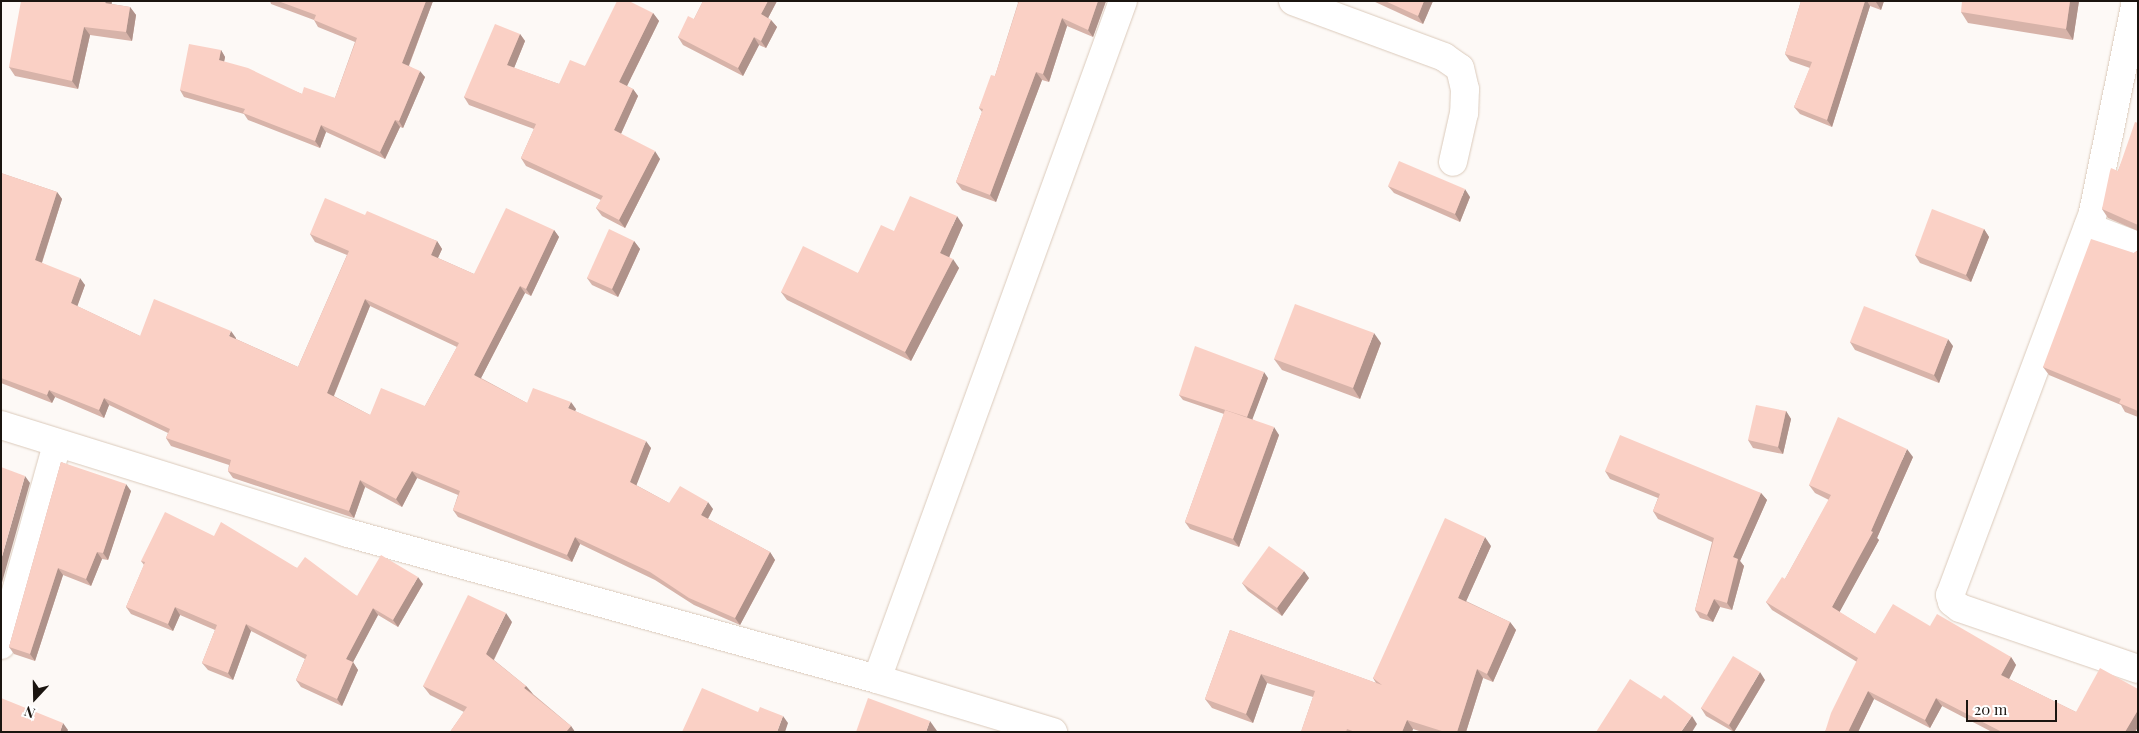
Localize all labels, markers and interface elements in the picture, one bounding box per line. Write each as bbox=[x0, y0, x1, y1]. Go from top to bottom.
north arrow bbox=[10, 673, 60, 723]
scale bar bbox=[1969, 690, 2060, 722]
text: 20 m bbox=[1974, 699, 2007, 719]
text: N bbox=[21, 702, 38, 723]

